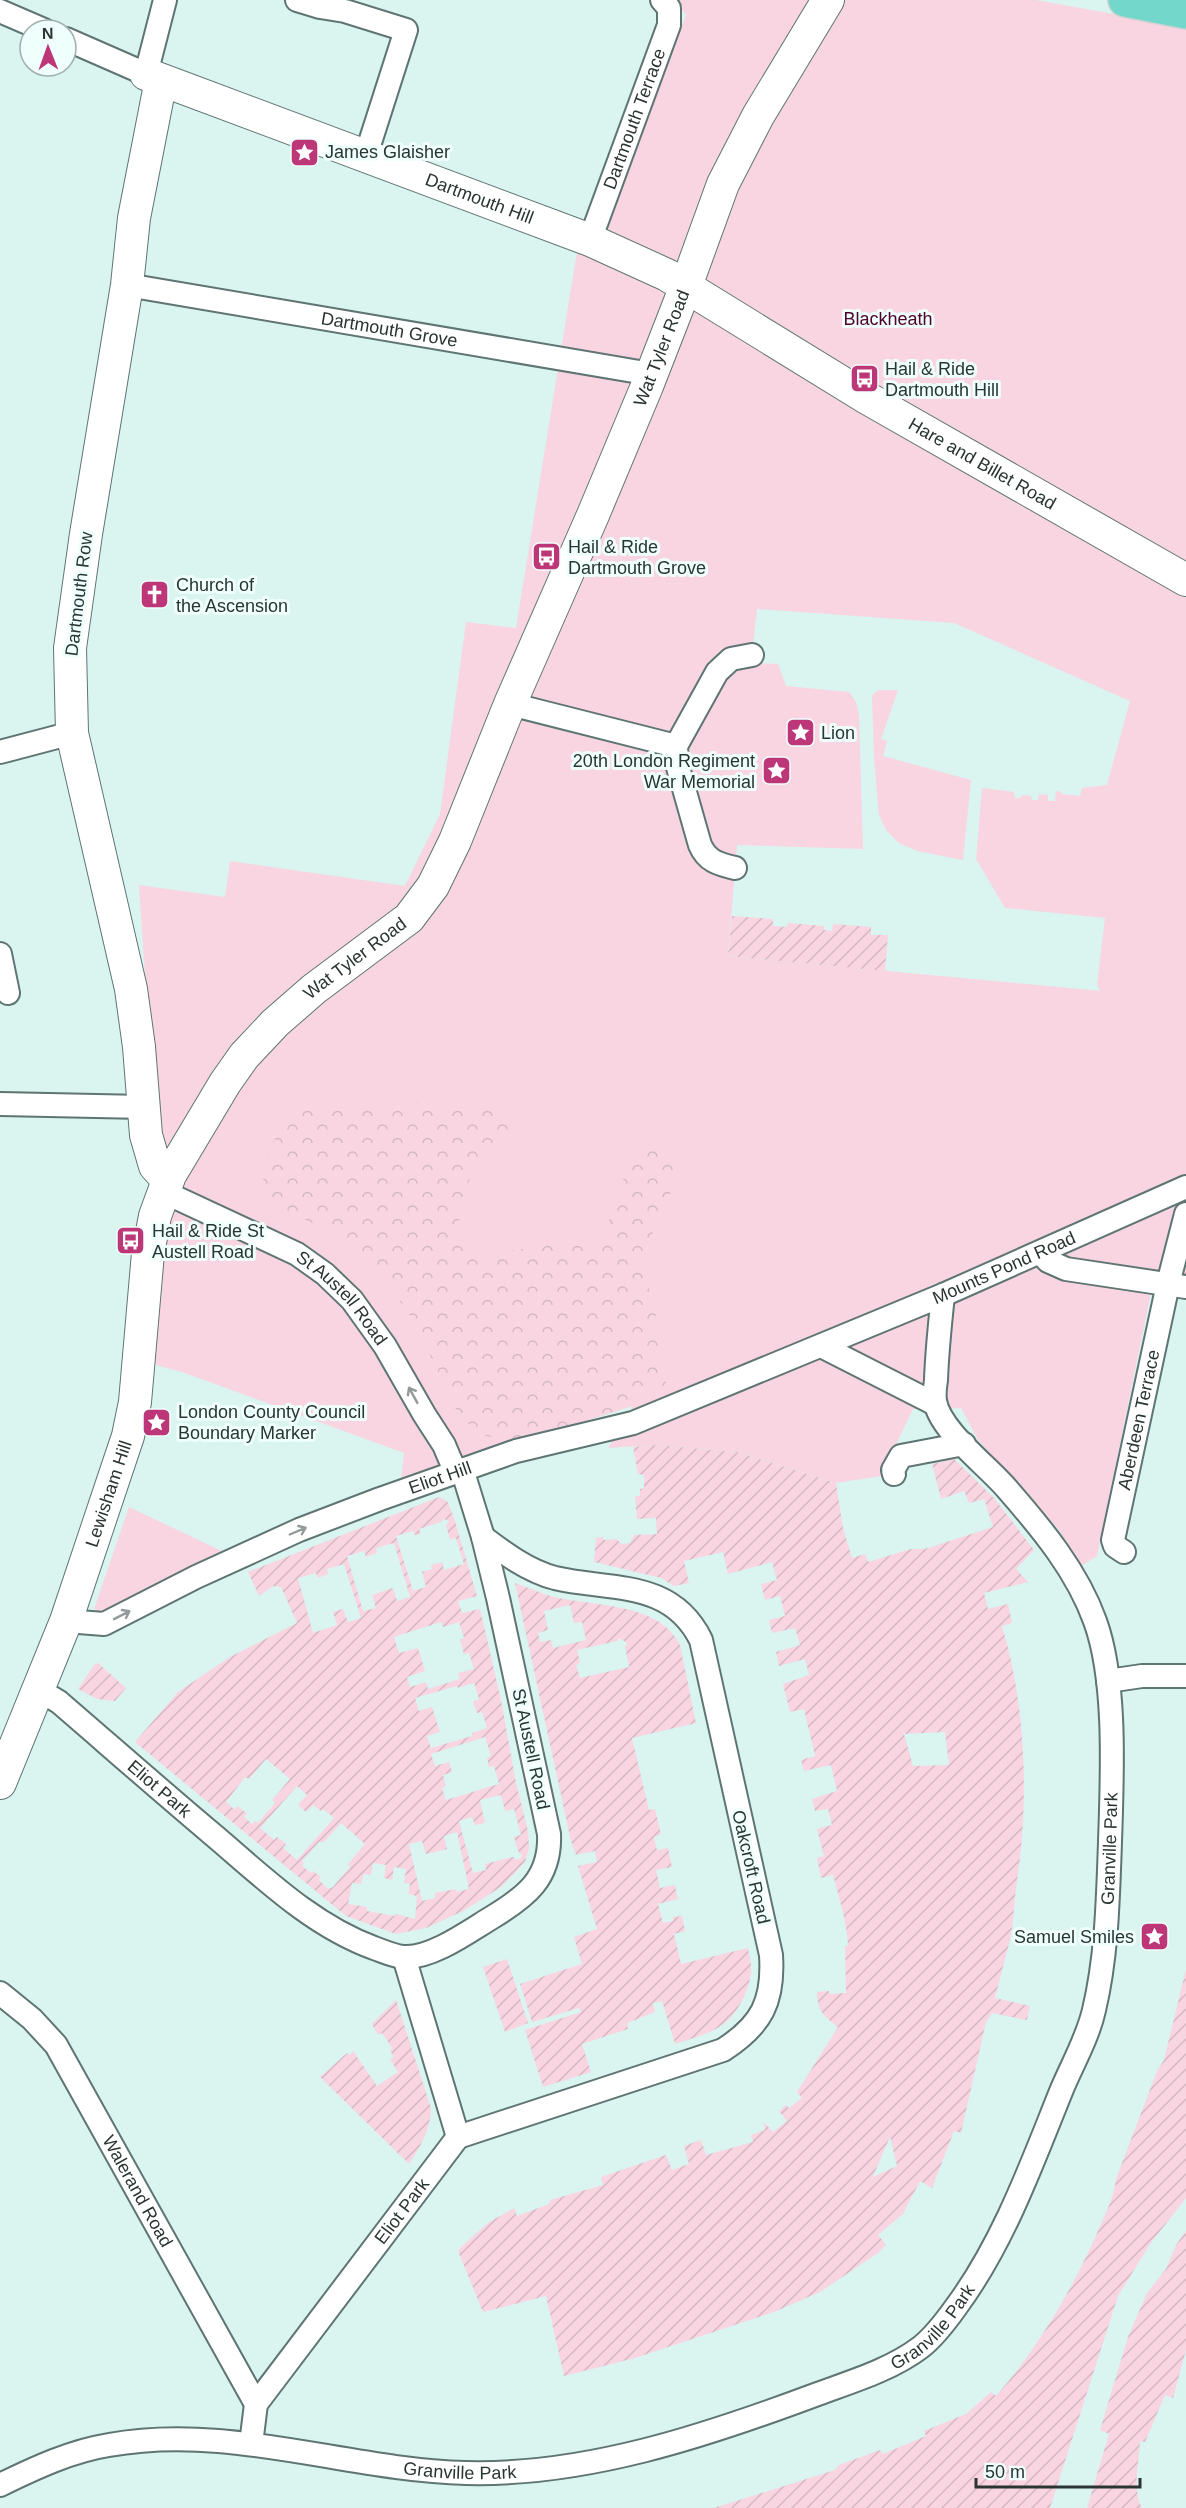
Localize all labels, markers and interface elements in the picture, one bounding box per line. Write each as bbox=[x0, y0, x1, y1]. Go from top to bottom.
north arrow bbox=[18, 18, 78, 78]
text: N bbox=[42, 25, 54, 42]
street label: Dartmouth Terrace bbox=[599, 46, 670, 192]
place icon: James Glaisher bbox=[288, 136, 320, 168]
place label: James Glaisher bbox=[325, 142, 450, 162]
street label: Dartmouth Hill bbox=[423, 169, 536, 228]
street label: Wat Tyler Road bbox=[630, 287, 693, 409]
street label: Dartmouth Grove bbox=[319, 308, 459, 351]
park label: Blackheath bbox=[843, 309, 933, 329]
place label: Hail & Ride Dartmouth Hill bbox=[885, 359, 999, 400]
bus stop icon: Hail & Ride Dartmouth Hill bbox=[848, 363, 880, 395]
street label: Hare and Billet Road bbox=[905, 414, 1059, 514]
street label: Dartmouth Row bbox=[61, 530, 97, 657]
place label: Hail & Ride Dartmouth Grove bbox=[568, 537, 706, 578]
bus stop icon: Hail & Ride Dartmouth Grove bbox=[531, 541, 563, 573]
place label: Church of the Ascension bbox=[176, 575, 288, 616]
church icon: Church of the Ascension bbox=[139, 579, 171, 611]
place icon: Lion bbox=[784, 717, 816, 749]
place label: Lion bbox=[821, 723, 855, 743]
place label: 20th London Regiment War Memorial bbox=[573, 751, 755, 792]
place icon: 20th London Regiment War Memorial bbox=[760, 755, 792, 787]
street label: Wat Tyler Road bbox=[300, 914, 410, 1003]
place label: Hail & Ride St Austell Road bbox=[152, 1221, 264, 1262]
bus stop icon: Hail & Ride St Austell Road bbox=[115, 1225, 147, 1257]
street label: Mounts Pond Road bbox=[930, 1227, 1078, 1308]
street label: St Austell Road bbox=[293, 1247, 391, 1349]
street label: Aberdeen Terrace bbox=[1114, 1348, 1164, 1492]
one-way arrow bbox=[407, 1387, 419, 1404]
place label: London County Council Boundary Marker bbox=[178, 1402, 365, 1443]
place icon: London County Council Boundary Marker bbox=[141, 1406, 173, 1438]
street label: Lewisham Hill bbox=[81, 1438, 136, 1550]
street label: Eliot Hill bbox=[406, 1458, 474, 1498]
one-way arrow bbox=[289, 1524, 307, 1535]
one-way arrow bbox=[113, 1608, 131, 1620]
street label: St Austell Road bbox=[508, 1687, 554, 1811]
street label: Eliot Park bbox=[124, 1756, 196, 1822]
street label: Granville Park bbox=[1098, 1791, 1122, 1906]
street label: Oakcroft Road bbox=[728, 1808, 774, 1926]
place icon: Samuel Smiles bbox=[1139, 1921, 1171, 1953]
place label: Samuel Smiles bbox=[1014, 1927, 1134, 1947]
street label: Walerand Road bbox=[98, 2132, 176, 2250]
street label: Eliot Park bbox=[371, 2174, 434, 2248]
street label: Granville Park bbox=[887, 2280, 979, 2374]
scale bar bbox=[976, 2451, 1140, 2489]
street label: Granville Park bbox=[402, 2458, 518, 2483]
text: 50 m bbox=[985, 2462, 1025, 2482]

